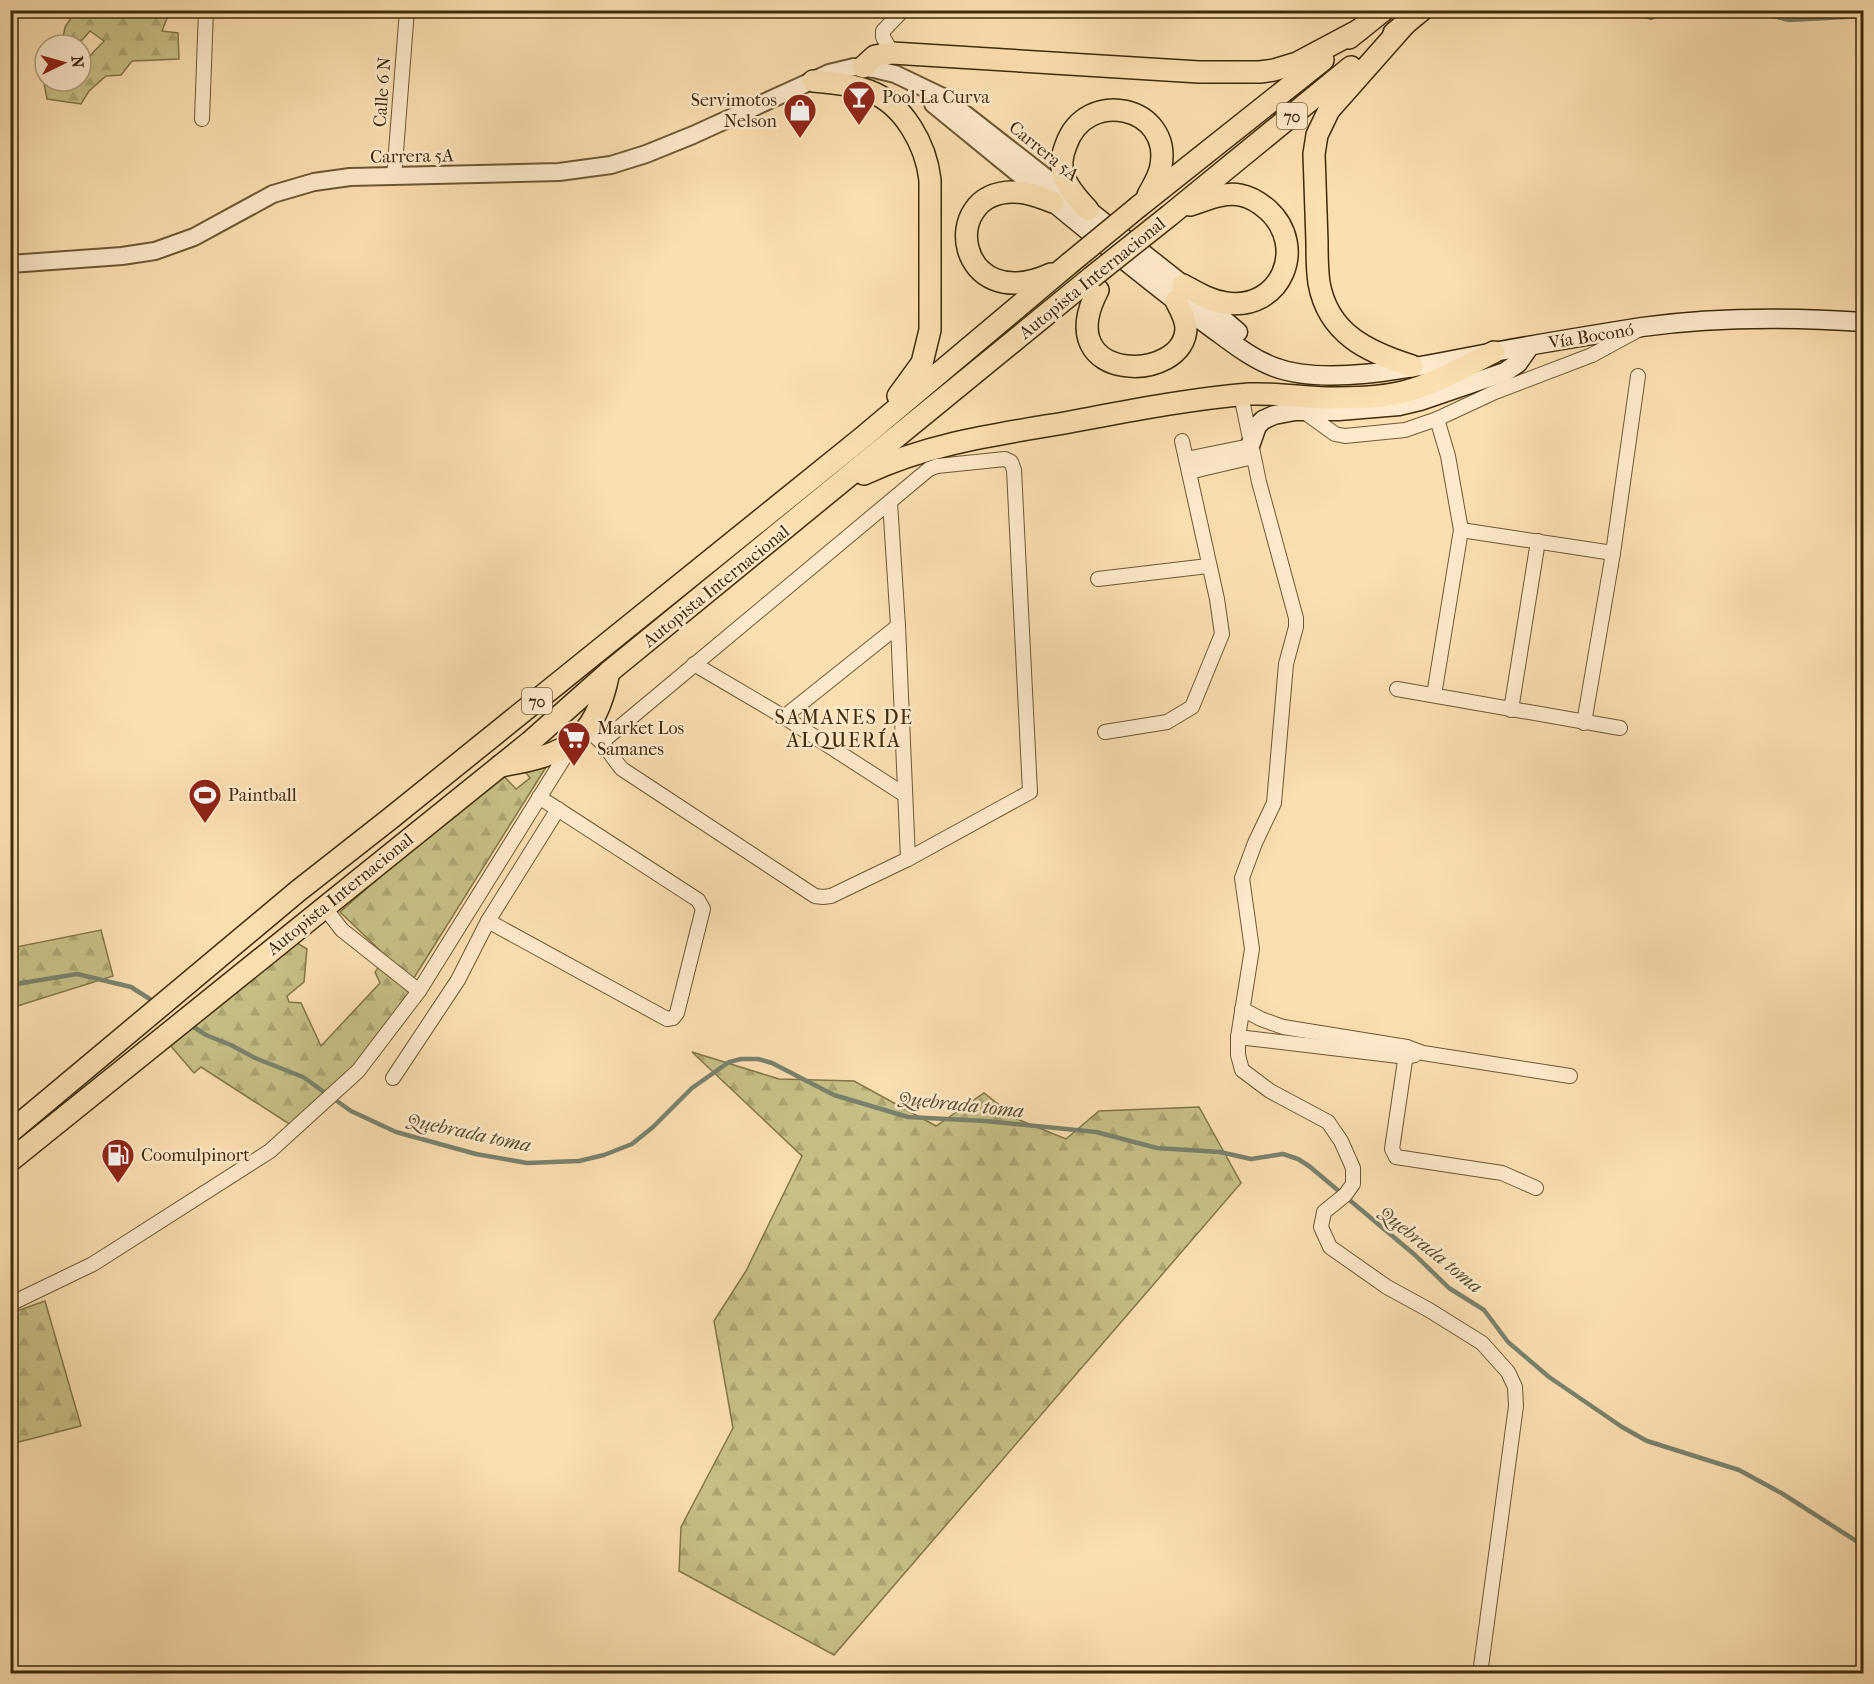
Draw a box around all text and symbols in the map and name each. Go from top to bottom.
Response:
north arrow [33,33,93,93]
text: N [67,55,88,69]
street label: Calle 6 N [370,56,395,128]
bar icon: Pool La Curva [841,79,877,126]
place label: Pool La Curva [882,87,990,108]
place label: Servimotos Nelson [691,90,778,132]
shop icon: Servimotos Nelson [782,92,818,139]
road number: 70 [1277,103,1307,129]
street label: Carrera 5A [1004,117,1083,186]
street label: Carrera 5A [370,145,454,168]
street label: Autopista Internacional [1014,213,1170,345]
street label: Vía Boconó [1546,319,1635,354]
street label: Autopista Internacional [638,521,794,653]
road number: 70 [522,688,552,714]
district label: SAMANES DE ALQUERÍA [775,706,913,752]
place label: Market Los Samanes [597,718,685,760]
supermarket icon: Market Los Samanes [556,720,592,767]
sports icon: Paintball [187,777,223,824]
place label: Paintball [228,785,297,806]
street label: Autopista Internacional [262,829,418,961]
water label: Quebrada toma [896,1086,1025,1124]
water label: Quebrada toma [403,1108,533,1158]
fuel station icon: Coomulpinort [100,1137,136,1184]
place label: Coomulpinort [141,1145,250,1166]
water label: Quebrada toma [1373,1200,1487,1299]

